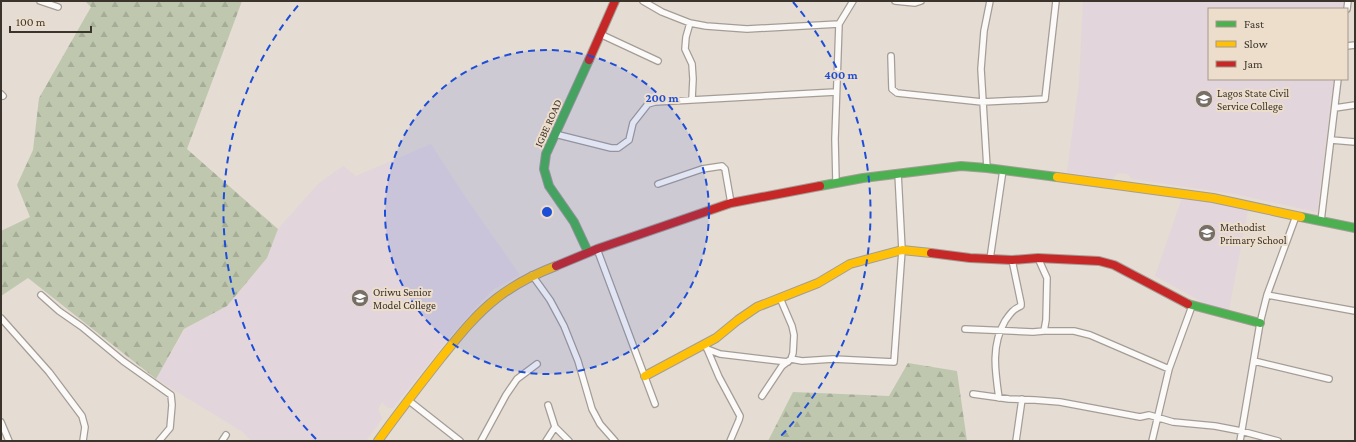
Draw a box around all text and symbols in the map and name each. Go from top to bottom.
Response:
scale bar [10,8,91,34]
legend [1208,8,1348,80]
text: 100 m [16,15,46,29]
text: Fast [1244,17,1265,31]
text: Slow [1244,37,1268,51]
text: Jam [1243,57,1263,71]
text: 400 m [824,68,859,82]
place label: Lagos State Civil Service College [1217,87,1289,113]
school or university icon: Lagos State Civil Service College [1194,89,1214,109]
text: 200 m [645,91,679,105]
street label: IGBE ROAD [532,97,564,149]
centre of rings [540,205,554,219]
place label: Methodist Primary School [1220,221,1287,247]
school or university icon: Methodist Primary School [1197,223,1217,243]
place label: Oriwu Senior Model College [373,286,436,312]
school or university icon: Oriwu Senior Model College [350,288,370,308]

